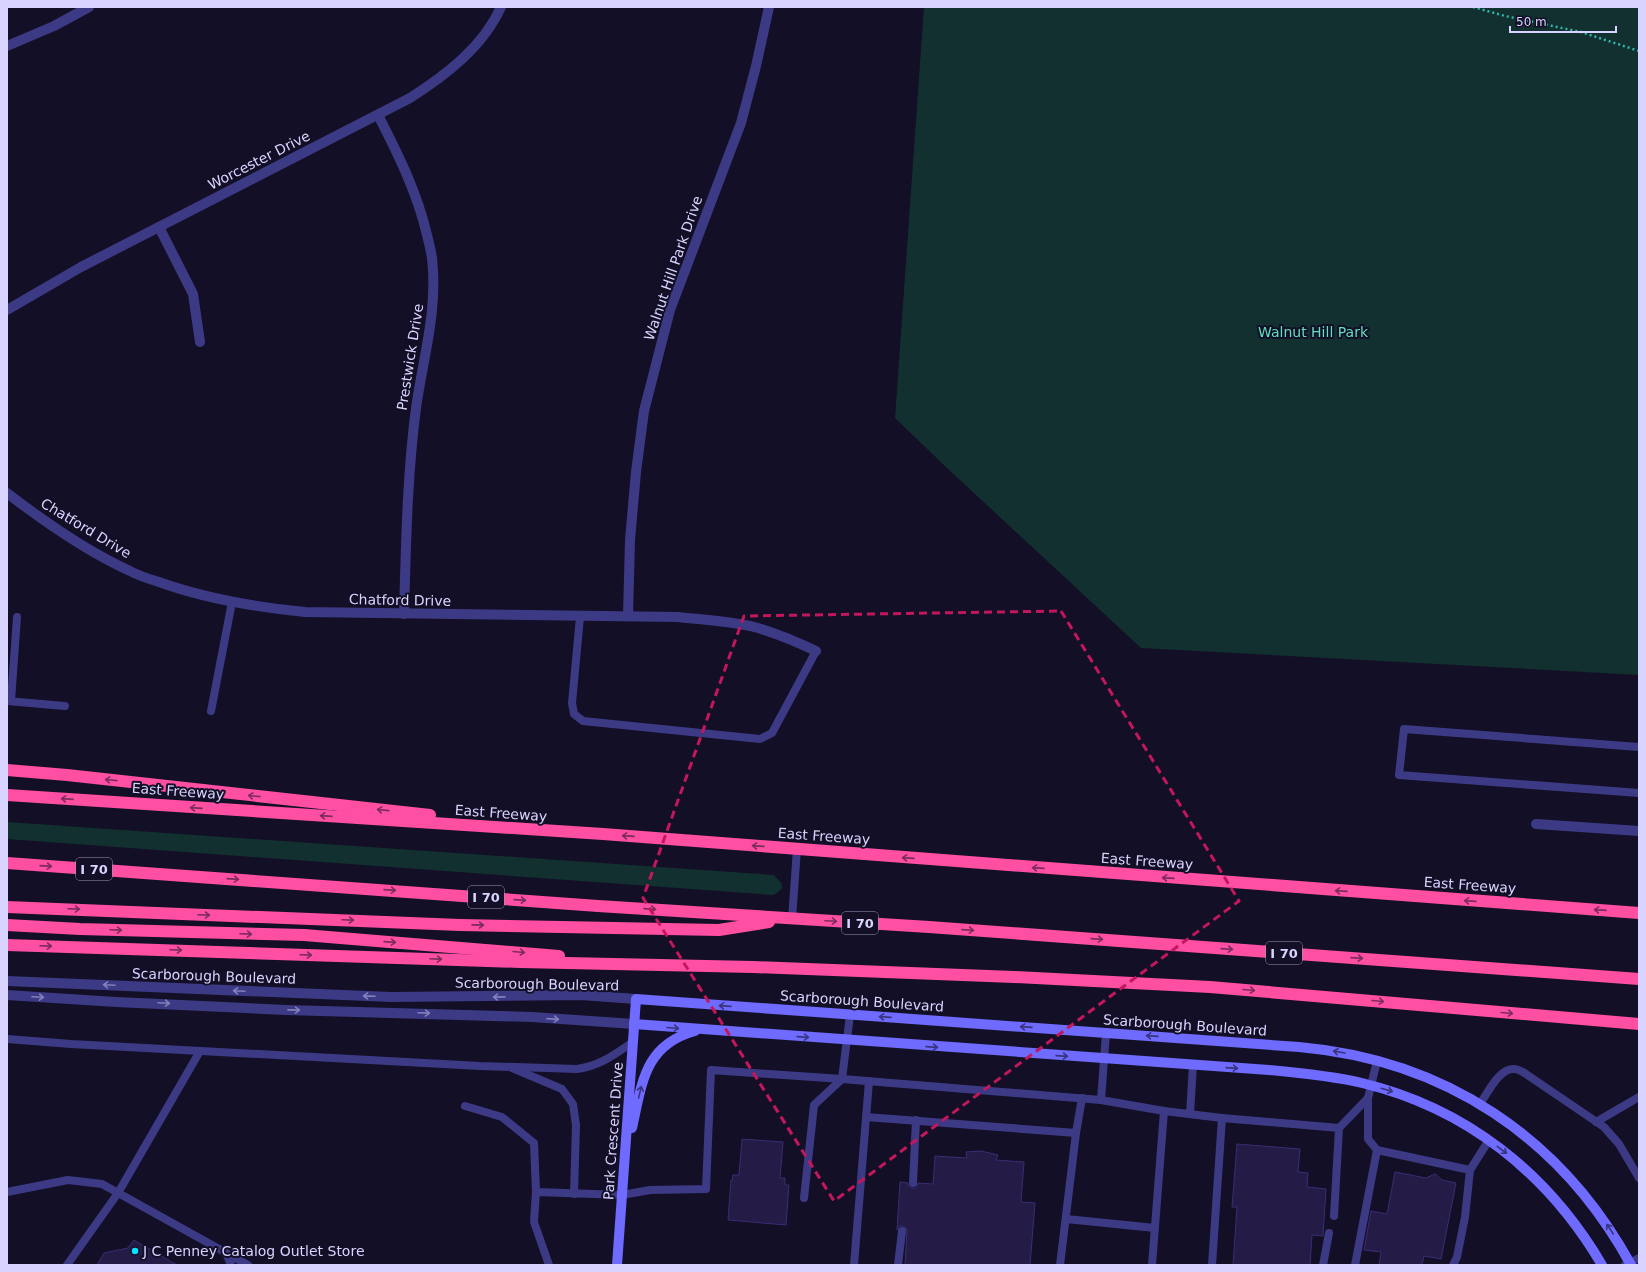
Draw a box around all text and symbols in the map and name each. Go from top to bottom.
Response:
scale bar [1510,8,1616,34]
text: 50 m [1516,15,1547,29]
street label: Worcester Drive [205,127,313,193]
street label: Walnut Hill Park Drive [641,194,705,342]
street label: Prestwick Drive [394,302,426,412]
park label: Walnut Hill Park [1258,324,1369,340]
street label: Chatford Drive [38,495,134,561]
street label: Chatford Drive [349,591,451,609]
one-way arrow [104,776,117,784]
street label: East Freeway [131,780,225,802]
one-way arrow [248,792,261,800]
one-way arrow [61,796,74,803]
street label: East Freeway [454,802,548,824]
one-way arrow [190,804,203,811]
one-way arrow [377,806,390,814]
one-way arrow [320,813,333,820]
street label: East Freeway [777,825,871,847]
one-way arrow [622,833,635,840]
one-way arrow [752,843,765,850]
street label: East Freeway [1100,850,1194,872]
one-way arrow [902,854,915,861]
road number: I 70 [76,858,112,880]
one-way arrow [39,862,52,869]
one-way arrow [1032,864,1045,871]
one-way arrow [1161,874,1174,881]
street label: East Freeway [1423,874,1517,896]
one-way arrow [226,875,239,882]
road number: I 70 [468,886,504,908]
one-way arrow [383,887,396,894]
one-way arrow [1335,887,1348,894]
one-way arrow [513,896,526,903]
one-way arrow [1464,897,1477,904]
one-way arrow [67,906,80,913]
one-way arrow [643,906,656,913]
one-way arrow [1594,907,1607,914]
one-way arrow [197,911,210,918]
road number: I 70 [842,912,878,934]
one-way arrow [341,917,354,924]
one-way arrow [824,917,837,925]
one-way arrow [471,921,484,929]
one-way arrow [109,926,122,934]
one-way arrow [961,926,974,933]
one-way arrow [239,930,252,937]
one-way arrow [1090,936,1103,943]
one-way arrow [383,938,396,946]
one-way arrow [39,942,52,950]
road number: I 70 [1266,942,1302,964]
one-way arrow [1220,945,1233,952]
one-way arrow [169,946,182,954]
one-way arrow [512,949,525,956]
one-way arrow [299,951,312,958]
one-way arrow [429,955,442,963]
one-way arrow [1350,955,1363,962]
street label: Scarborough Boulevard [132,965,296,987]
street label: Scarborough Boulevard [455,975,619,993]
one-way arrow [103,981,116,989]
one-way arrow [1242,986,1255,994]
one-way arrow [233,987,246,995]
street label: Scarborough Boulevard [780,987,944,1015]
one-way arrow [363,992,376,1000]
one-way arrow [31,993,44,1000]
one-way arrow [493,993,506,1001]
one-way arrow [1371,998,1384,1005]
one-way arrow [157,1000,170,1007]
one-way arrow [719,1002,732,1009]
one-way arrow [287,1006,300,1014]
one-way arrow [1501,1009,1514,1017]
one-way arrow [417,1010,430,1017]
street label: Scarborough Boulevard [1103,1011,1267,1039]
one-way arrow [879,1014,892,1021]
one-way arrow [546,1015,559,1022]
one-way arrow [666,1024,679,1031]
one-way arrow [1020,1024,1033,1031]
one-way arrow [1146,1033,1159,1040]
one-way arrow [796,1034,809,1041]
one-way arrow [925,1043,938,1050]
one-way arrow [1333,1048,1346,1056]
one-way arrow [1055,1052,1068,1059]
street label: Park Crescent Drive [600,1061,626,1201]
one-way arrow [1225,1064,1238,1071]
one-way arrow [637,1086,645,1099]
one-way arrow [1381,1087,1394,1094]
one-way arrow [1497,1146,1508,1154]
one-way arrow [1606,1224,1615,1235]
place label: J C Penney Catalog Outlet Store [142,1243,365,1259]
marker: J C Penney Catalog Outlet Store [130,1246,140,1256]

